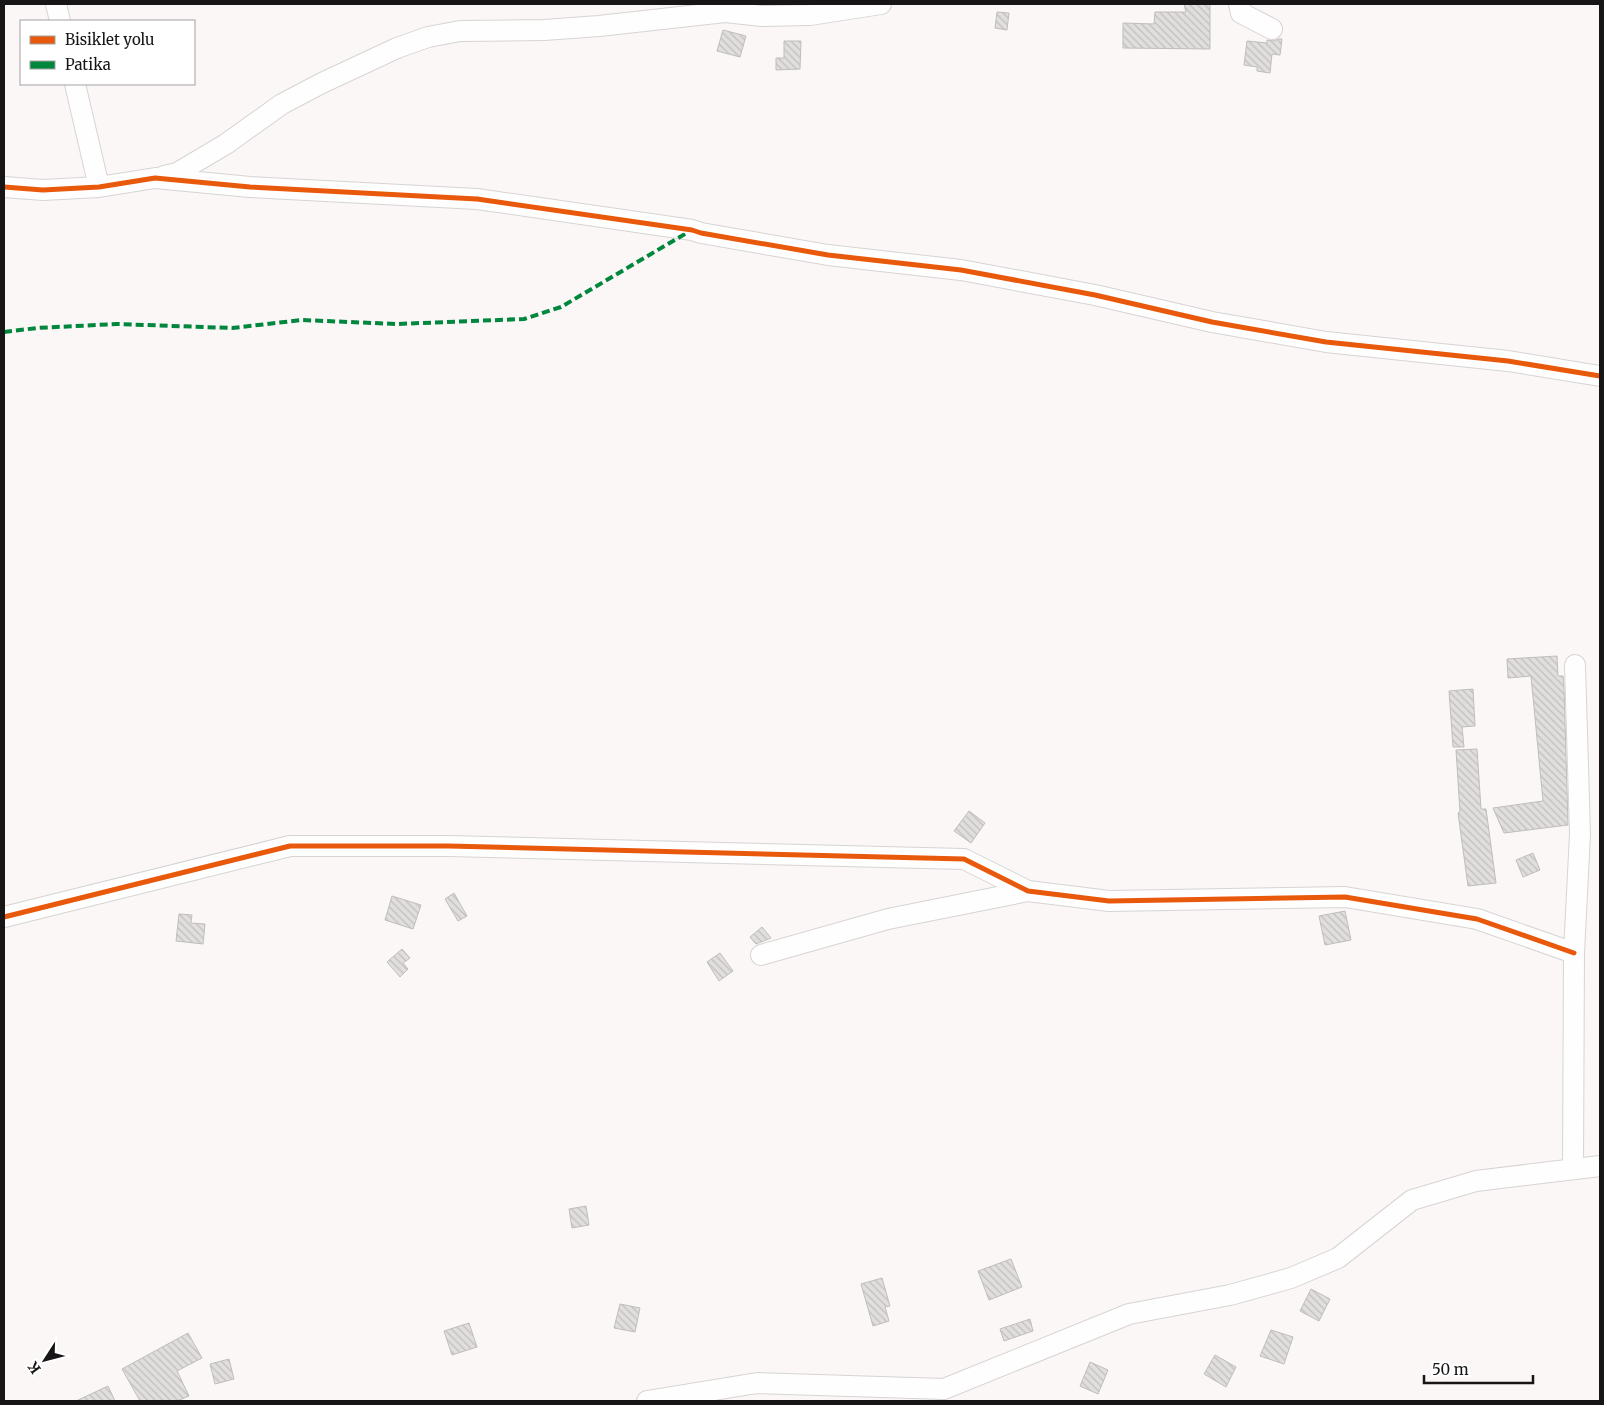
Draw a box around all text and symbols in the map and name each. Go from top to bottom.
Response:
legend [20,20,195,85]
text: Bisiklet yolu [65,30,155,49]
text: Patika [65,55,111,74]
north arrow [20,1335,70,1385]
scale bar [1424,1352,1533,1384]
text: K [24,1358,45,1377]
text: 50 m [1432,1360,1469,1379]

